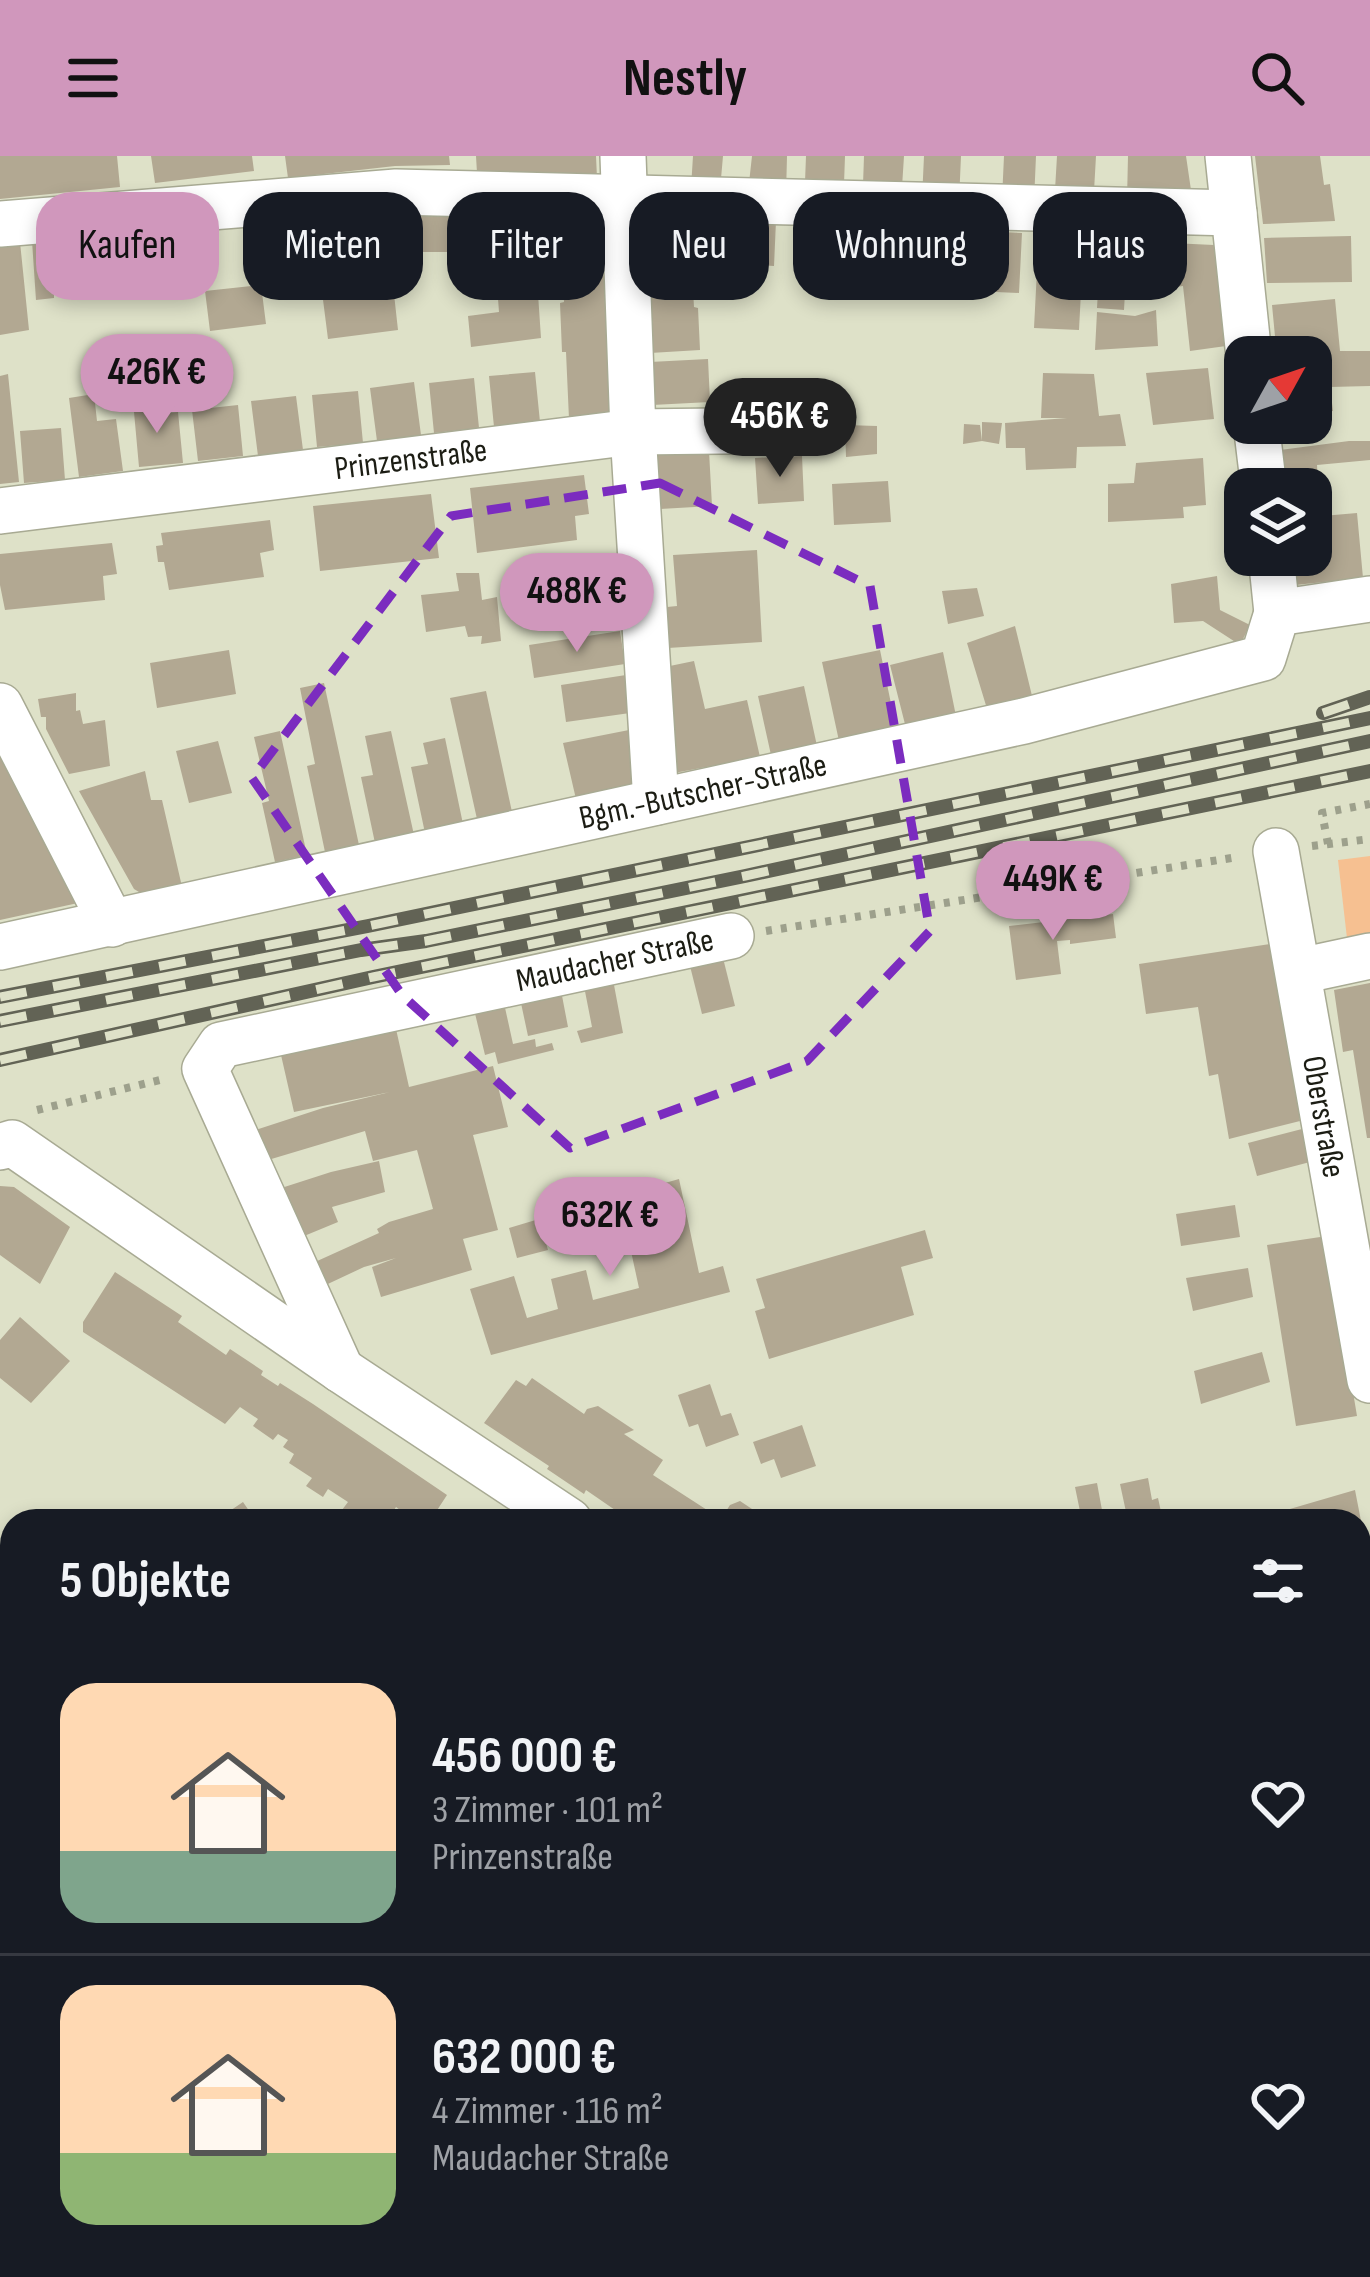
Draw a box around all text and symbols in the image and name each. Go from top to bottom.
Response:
icon: menu [60,45,126,111]
icon: search [1244,45,1310,111]
text: Nestly [623,46,747,111]
chip: Kaufen [36,192,219,300]
chip: Mieten [243,192,423,300]
chip: Filter [447,192,605,300]
chip: Neu [629,192,769,300]
chip: Wohnung [793,192,1009,300]
chip: Haus [1033,192,1187,300]
pin: 426K € [59,334,255,436]
north arrow [1224,336,1332,444]
map controls [1224,336,1332,576]
text: 426K € [108,349,206,396]
pin: 456K € [682,378,878,480]
text: 456K € [731,393,829,440]
street label: Prinzenstraße [332,430,489,489]
button: layers [1224,468,1332,576]
pin: 488K € [479,553,675,655]
text: 488K € [527,568,627,615]
street label: Bgm.-Butscher-Straße [575,745,831,839]
pin: 449K € [955,841,1151,943]
text: 449K € [1003,856,1103,903]
street label: Maudacher Straße [513,920,717,1001]
street label: Oberstraße [1293,1053,1354,1181]
pin: 632K € [512,1177,708,1279]
text: 632K € [561,1192,659,1239]
icon: filters [1245,1548,1311,1614]
text: 5 Objekte [60,1551,231,1612]
text: 456 000 € [432,1726,617,1787]
icon: home [156,1731,300,1875]
icon: heart [1245,1770,1311,1836]
text: 3 Zimmer · 101 m² [432,1787,663,1834]
text: Prinzenstraße [432,1834,613,1881]
text: 632 000 € [432,2027,616,2088]
icon: home [156,2033,300,2177]
icon: heart [1245,2072,1311,2138]
text: 4 Zimmer · 116 m² [432,2088,663,2135]
text: Maudacher Straße [432,2135,669,2182]

